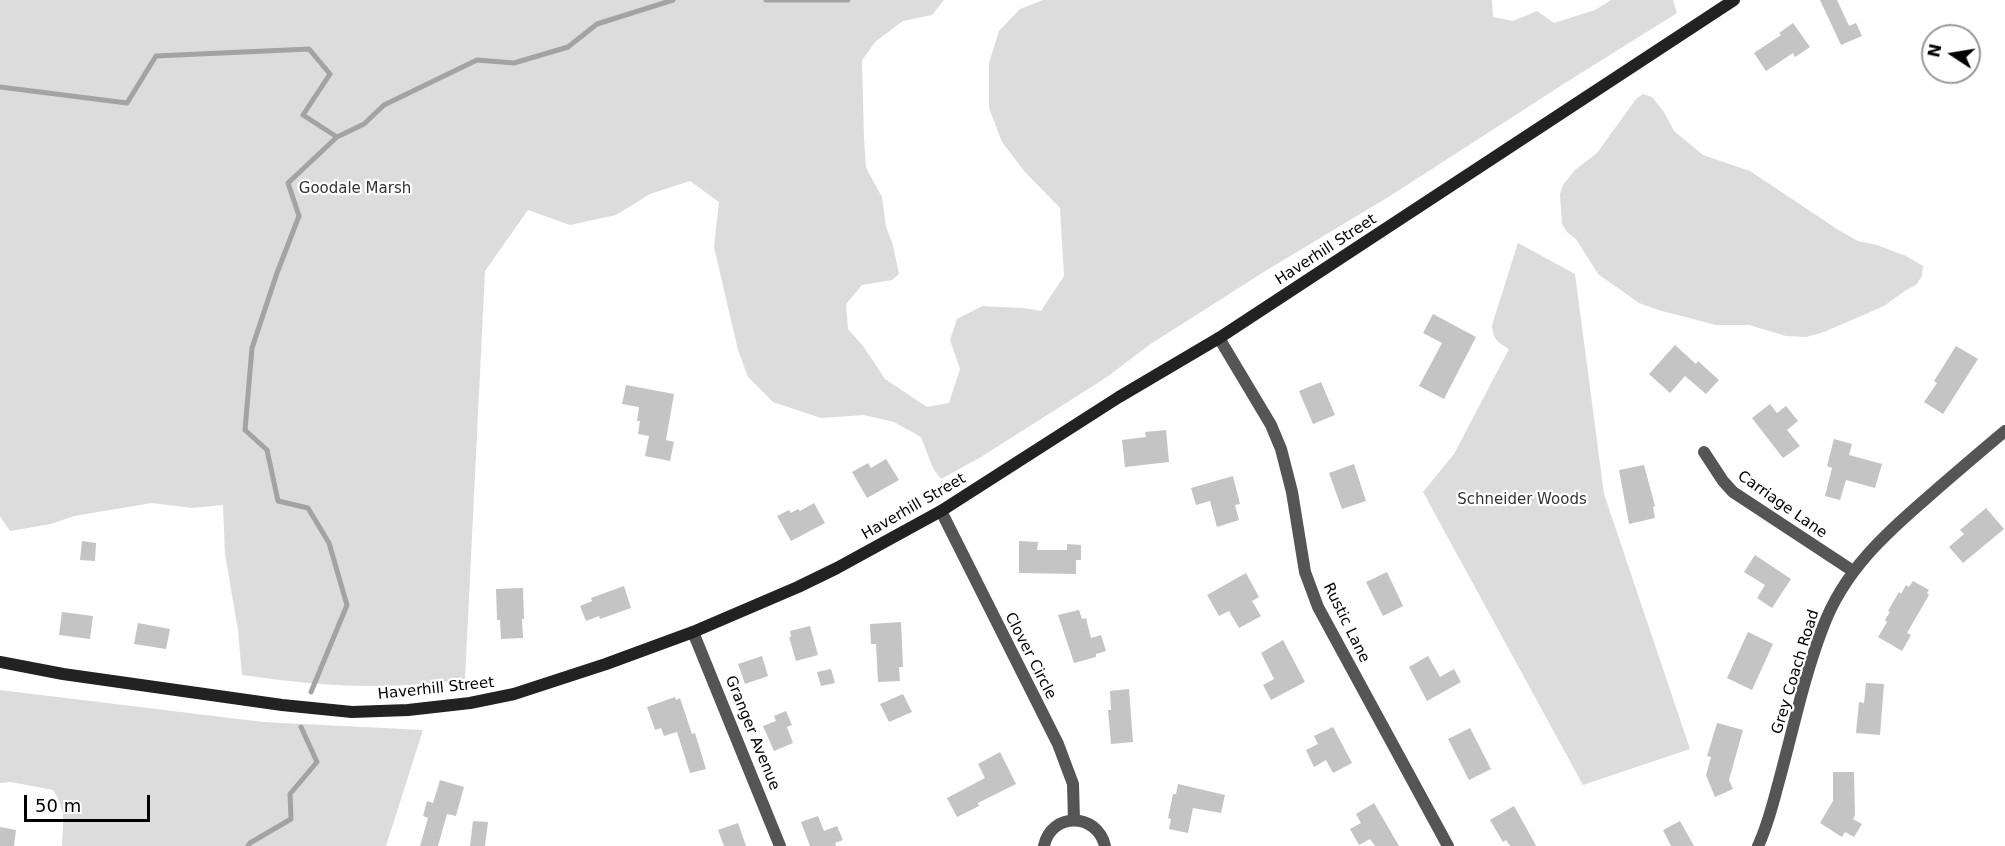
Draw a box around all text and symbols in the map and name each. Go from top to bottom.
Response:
north arrow [1921,24,1981,84]
text: N [1924,42,1946,59]
park label: Goodale Marsh [299,180,411,198]
street label: Haverhill Street [1272,211,1380,289]
street label: Carriage Lane [1734,468,1830,542]
street label: Haverhill Street [859,470,969,544]
park label: Schneider Woods [1457,491,1587,509]
street label: Rustic Lane [1319,580,1373,666]
street label: Grey Coach Road [1768,608,1824,736]
street label: Clover Circle [1000,610,1060,702]
street label: Granger Avenue [721,673,783,793]
street label: Haverhill Street [377,674,495,704]
scale bar [27,783,153,821]
text: 50 m [35,795,81,816]

